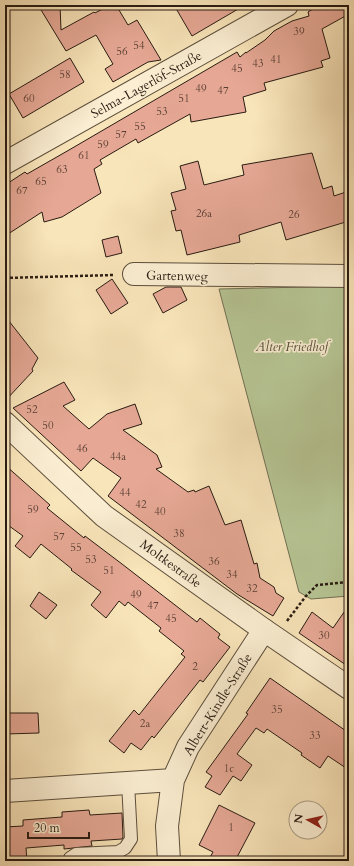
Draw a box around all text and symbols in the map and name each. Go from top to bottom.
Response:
house number: 39 [293,24,305,39]
house number: 54 [133,38,145,53]
house number: 56 [116,44,128,59]
street label: Selma-Lagerlöf-Straße [88,47,205,123]
house number: 41 [270,52,282,67]
house number: 43 [252,56,264,71]
house number: 45 [231,61,243,76]
house number: 58 [59,67,71,82]
house number: 49 [195,81,207,96]
house number: 47 [217,83,229,98]
house number: 60 [23,91,35,106]
house number: 51 [178,91,190,106]
house number: 53 [156,104,168,119]
house number: 55 [134,119,146,134]
house number: 57 [115,127,127,142]
house number: 59 [97,137,109,152]
house number: 61 [78,148,90,163]
house number: 63 [56,162,68,177]
house number: 65 [35,174,47,189]
house number: 67 [16,183,28,198]
house number: 26a [196,206,212,221]
house number: 26 [288,207,300,222]
street label: Gartenweg [146,266,209,286]
park label: Alter Friedhof [255,338,332,356]
house number: 52 [26,402,38,417]
house number: 50 [42,418,54,433]
house number: 46 [76,441,88,456]
house number: 44a [110,449,126,464]
house number: 44 [119,485,131,500]
house number: 42 [135,497,147,512]
house number: 59 [27,502,39,517]
house number: 40 [154,504,166,519]
house number: 38 [173,526,185,541]
house number: 57 [53,529,65,544]
street label: Moltkestraße [136,535,205,592]
house number: 55 [70,540,82,555]
house number: 53 [85,552,97,567]
house number: 36 [208,554,220,569]
house number: 51 [103,563,115,578]
house number: 34 [226,567,238,582]
house number: 32 [246,581,258,596]
house number: 49 [130,587,142,602]
house number: 47 [147,598,159,613]
house number: 45 [165,611,177,626]
house number: 30 [318,628,330,643]
street label: Albert-Kindle-Straße [179,650,257,759]
house number: 2 [192,659,198,674]
house number: 35 [271,702,283,717]
house number: 2a [140,716,150,731]
house number: 33 [309,728,321,743]
house number: 1c [224,761,234,776]
north arrow [288,800,328,840]
text: N [291,812,307,824]
scale bar [28,814,89,840]
text: 20 m [34,820,61,836]
house number: 1 [228,820,234,835]

